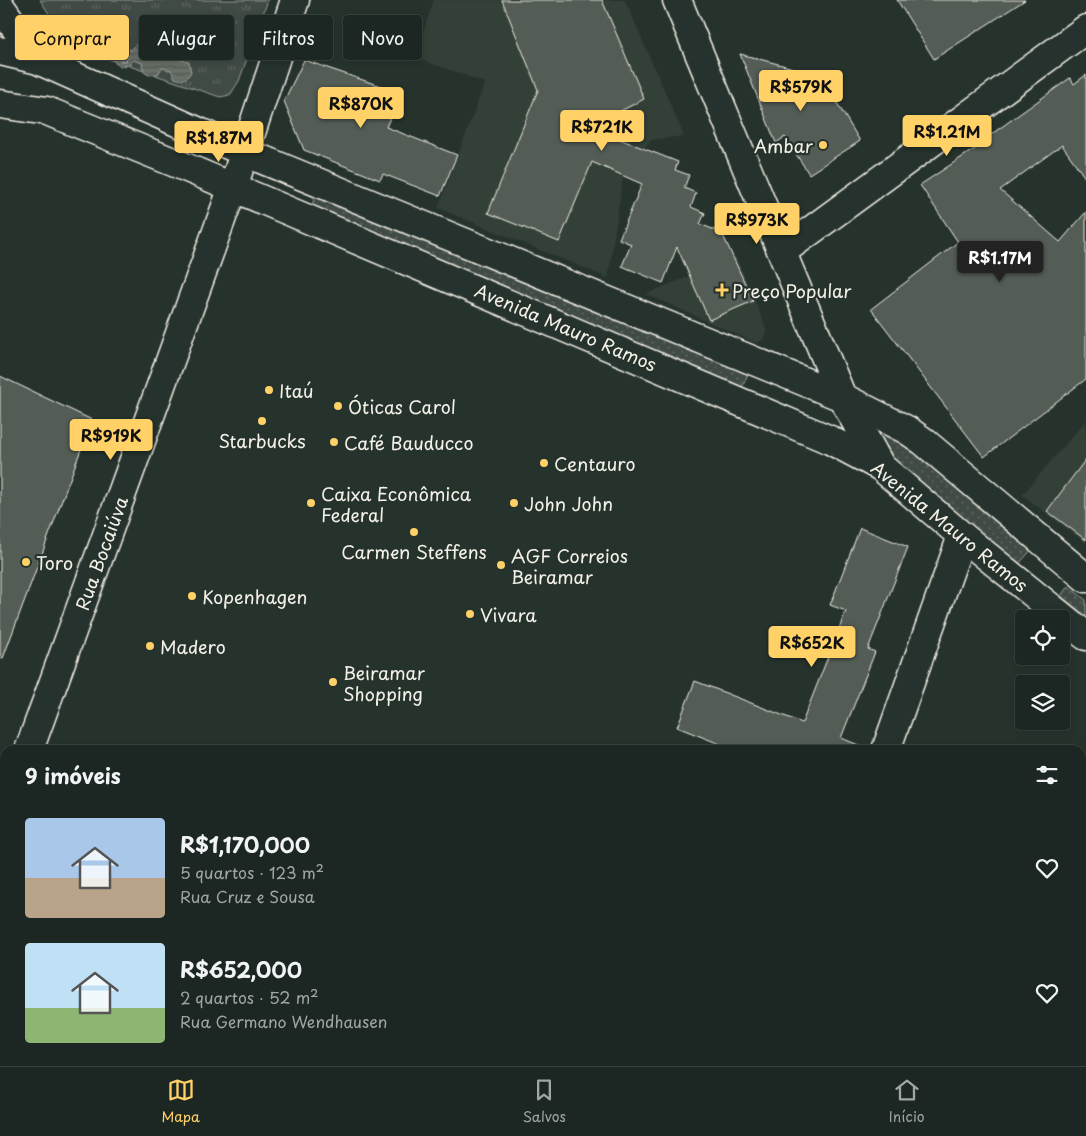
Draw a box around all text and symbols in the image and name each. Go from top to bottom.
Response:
chip: Comprar [15,15,129,60]
chip: Alugar [139,15,234,60]
chip: Filtros [244,15,333,60]
chip: Novo [343,15,422,60]
pin: R$579K [760,70,842,112]
text: R$579K [770,74,832,98]
pin: R$870K [320,86,402,129]
text: R$870K [329,91,393,115]
pin: R$721K [561,110,643,152]
text: R$721K [571,114,633,138]
pin: R$1.21M [901,114,993,157]
text: R$1.21M [914,119,980,143]
pin: R$1.87M [173,120,265,163]
text: R$1.87M [185,125,253,149]
place label: Ambar [754,132,814,159]
marker: Ambar [817,139,829,151]
pin: R$973K [716,202,798,245]
text: R$973K [725,207,789,231]
pin: R$1.17M [954,240,1046,283]
text: R$1.17M [968,245,1032,269]
street label: Avenida Mauro Ramos [471,276,661,378]
place label: Preço Popular [732,277,852,304]
marker: Preço Popular [716,284,728,296]
place label: Itaú [279,377,314,404]
marker: Itaú [263,384,275,396]
place label: Óticas Carol [348,393,456,420]
marker: Óticas Carol [332,400,344,412]
marker: Starbucks [256,415,268,427]
pin: R$919K [70,418,152,461]
text: R$919K [81,423,141,447]
place label: Starbucks [218,427,306,454]
place label: Café Bauducco [344,429,473,456]
marker: Café Bauducco [328,436,340,448]
place label: Centauro [554,450,635,477]
street label: Avenida Mauro Ramos [866,454,1034,598]
marker: Centauro [538,457,550,469]
place label: Caixa Econômica Federal [321,480,472,528]
place label: John John [524,490,613,517]
street label: Rua Bocaiúva [68,492,134,614]
marker: Caixa Econômica Federal [305,497,317,509]
marker: John John [508,497,520,509]
marker: Carmen Steffens [408,526,420,538]
place label: Carmen Steffens [341,538,487,565]
place label: AGF Correios Beiramar [511,542,628,590]
place label: Toro [36,549,73,576]
marker: Toro [20,556,32,568]
marker: AGF Correios Beiramar [495,559,507,571]
place label: Kopenhagen [202,583,307,610]
marker: Kopenhagen [186,590,198,602]
place label: Vivara [480,601,537,628]
marker: Vivara [464,608,476,620]
map controls [1015,610,1070,730]
button: locate [1015,610,1070,665]
pin: R$652K [771,626,853,668]
text: R$652K [779,630,845,654]
place label: Madero [160,633,226,660]
marker: Madero [144,640,156,652]
place label: Beiramar Shopping [343,659,426,707]
button: layers [1015,675,1070,730]
marker: Beiramar Shopping [327,676,339,688]
text: 9 imóveis [25,759,121,791]
icon: filters [1033,761,1061,789]
text: R$1,170,000 [180,828,310,860]
icon: home [65,838,125,898]
icon: heart [1033,854,1061,882]
text: 5 quartos · 123 m² [180,860,324,884]
text: Rua Cruz e Sousa [180,884,315,908]
text: R$652,000 [180,953,302,985]
icon: home [65,963,125,1023]
icon: heart [1033,979,1061,1007]
text: 2 quartos · 52 m² [180,985,318,1009]
text: Rua Germano Wendhausen [180,1009,387,1033]
tab: Mapa [161,1076,200,1127]
tab: Salvos [523,1076,566,1127]
tab: Início [889,1076,925,1127]

